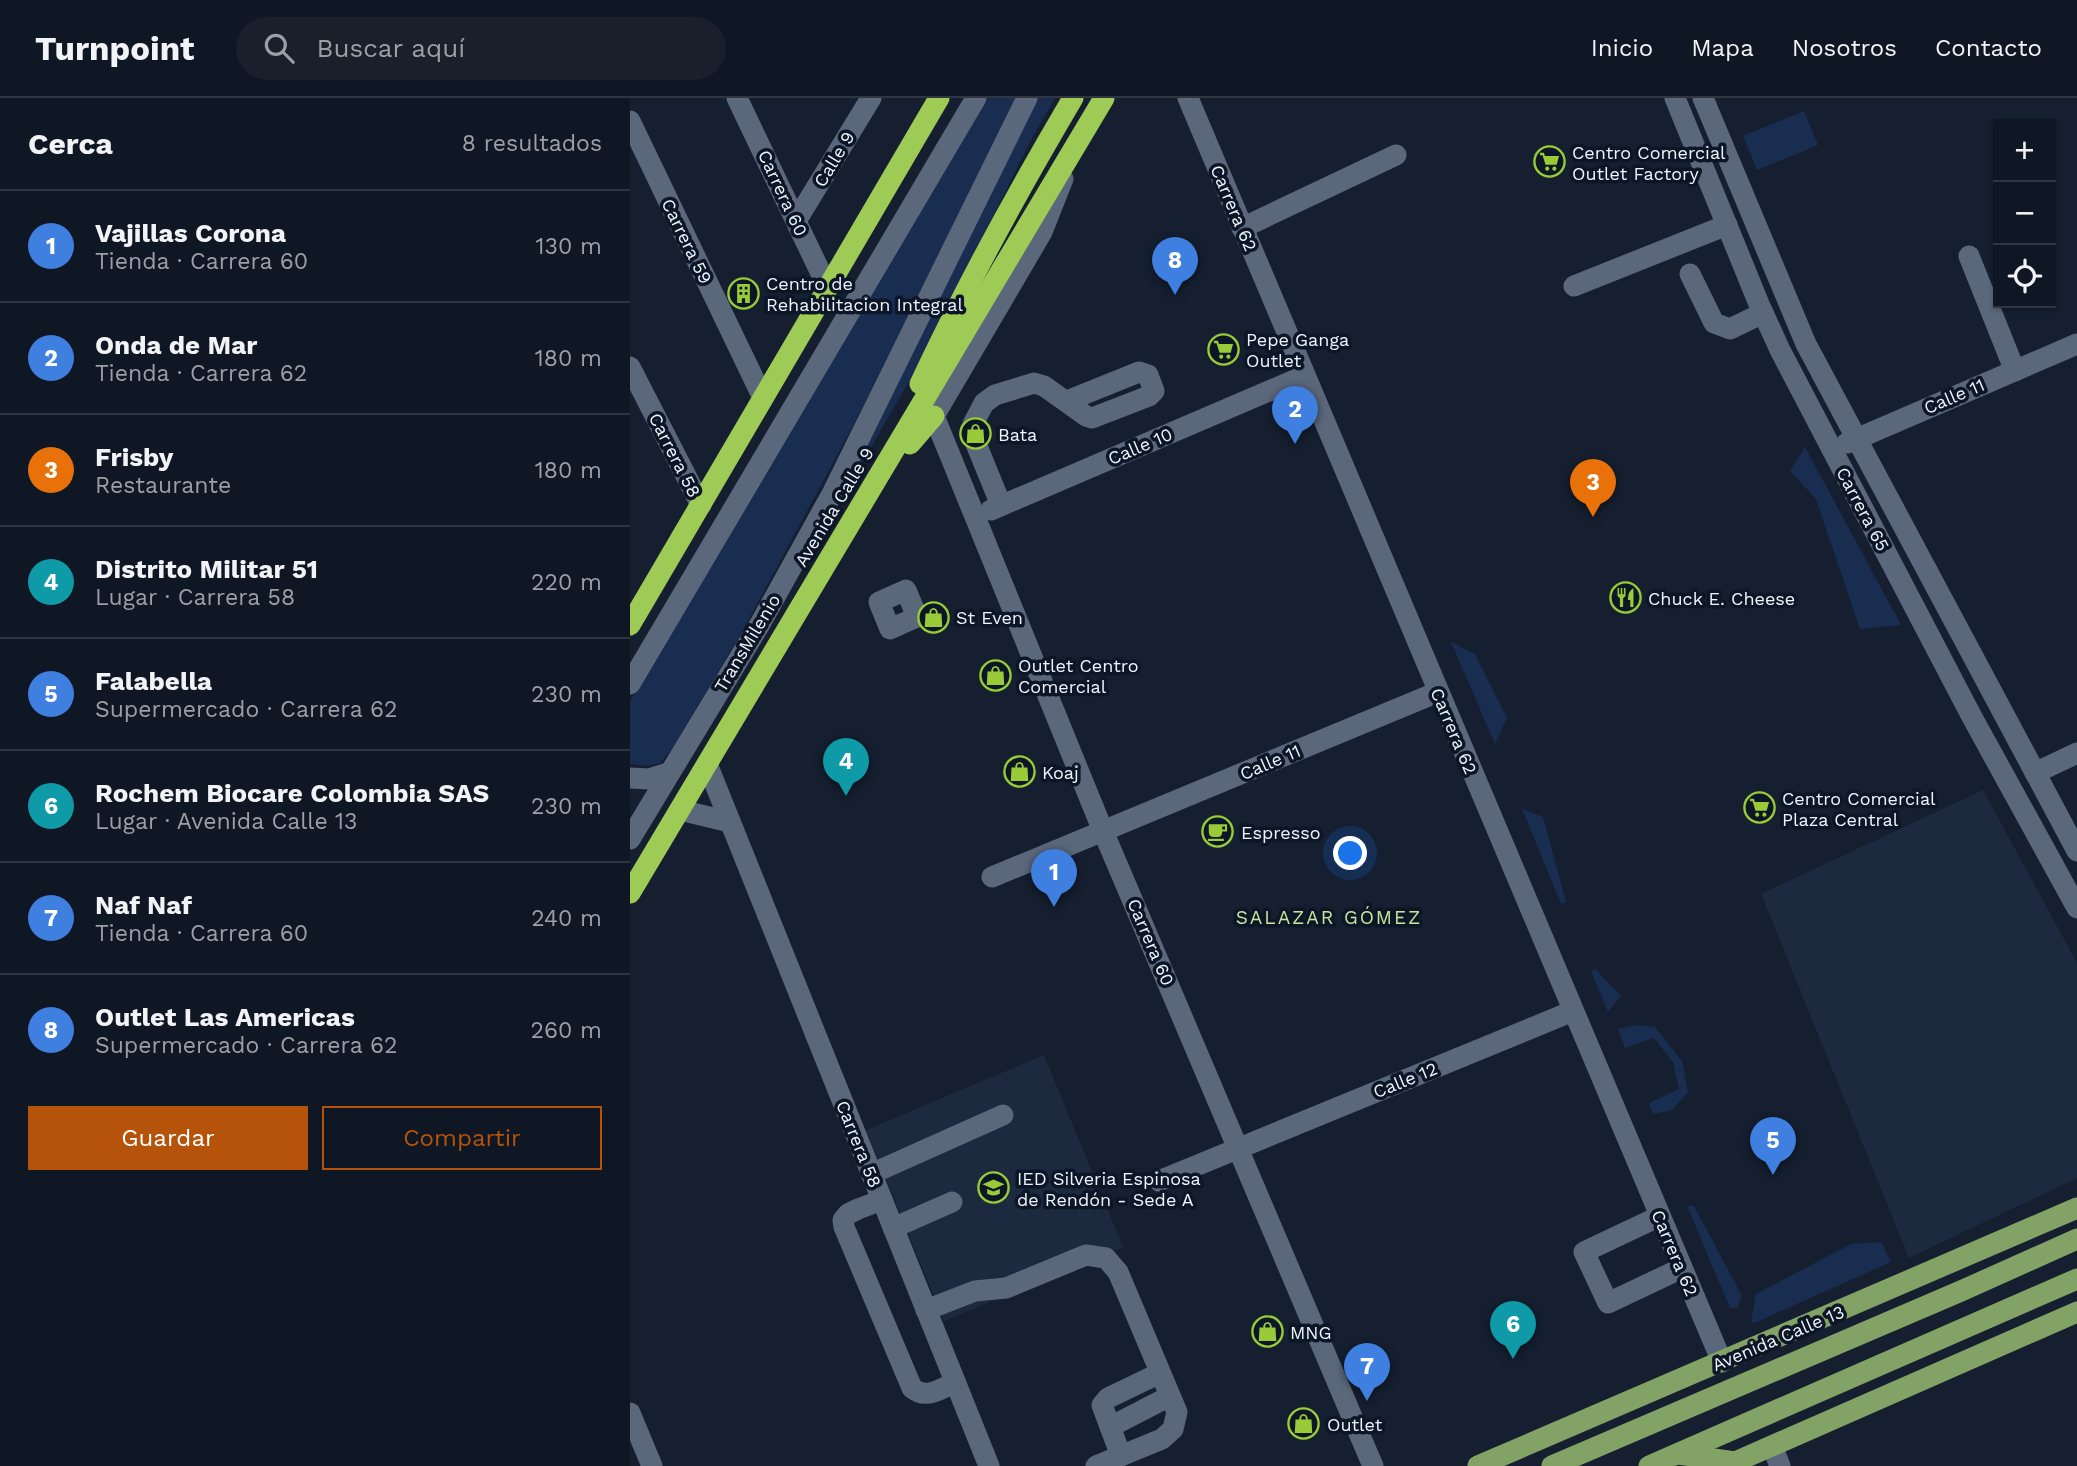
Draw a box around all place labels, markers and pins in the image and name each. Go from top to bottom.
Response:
place label: Centro Comercial Outlet Factory [1572,142,1726,184]
supermarket icon: Centro Comercial Outlet Factory [1532,145,1566,179]
pin: 8 [1152,237,1198,295]
place label: Centro de Rehabilitacion Integral [766,273,963,315]
building icon: Centro de Rehabilitacion Integral [726,276,760,310]
place label: Pepe Ganga Outlet [1246,329,1349,371]
supermarket icon: Pepe Ganga Outlet [1206,332,1240,366]
pin: 2 [1272,386,1318,444]
shop icon: Bata [958,417,992,451]
place label: Bata [998,424,1037,445]
pin: 3 [1570,459,1616,517]
restaurant icon: Chuck E. Cheese [1608,581,1642,615]
place label: Chuck E. Cheese [1648,588,1795,609]
shop icon: St Even [916,600,950,634]
place label: St Even [956,607,1023,628]
place label: Outlet Centro Comercial [1018,655,1139,697]
shop icon: Outlet Centro Comercial [978,658,1012,692]
pin: 4 [823,738,869,796]
shop icon: Koaj [1002,755,1036,789]
place label: Koaj [1042,762,1079,783]
place label: Centro Comercial Plaza Central [1782,788,1936,830]
supermarket icon: Centro Comercial Plaza Central [1742,791,1776,825]
cafe icon: Espresso [1201,815,1235,849]
place label: Espresso [1241,822,1320,843]
pin: 1 [1031,849,1077,907]
pin: 5 [1750,1117,1796,1175]
place label: IED Silveria Espinosa de Rendón - Sede A [1017,1168,1201,1210]
school or university icon: IED Silveria Espinosa de Rendón - Sede A [977,1171,1011,1205]
pin: 6 [1490,1301,1536,1359]
shop icon: MNG [1250,1315,1284,1349]
place label: MNG [1290,1322,1332,1343]
pin: 7 [1344,1343,1390,1401]
shop icon: Outlet [1287,1407,1321,1441]
place label: Outlet [1327,1414,1383,1435]

